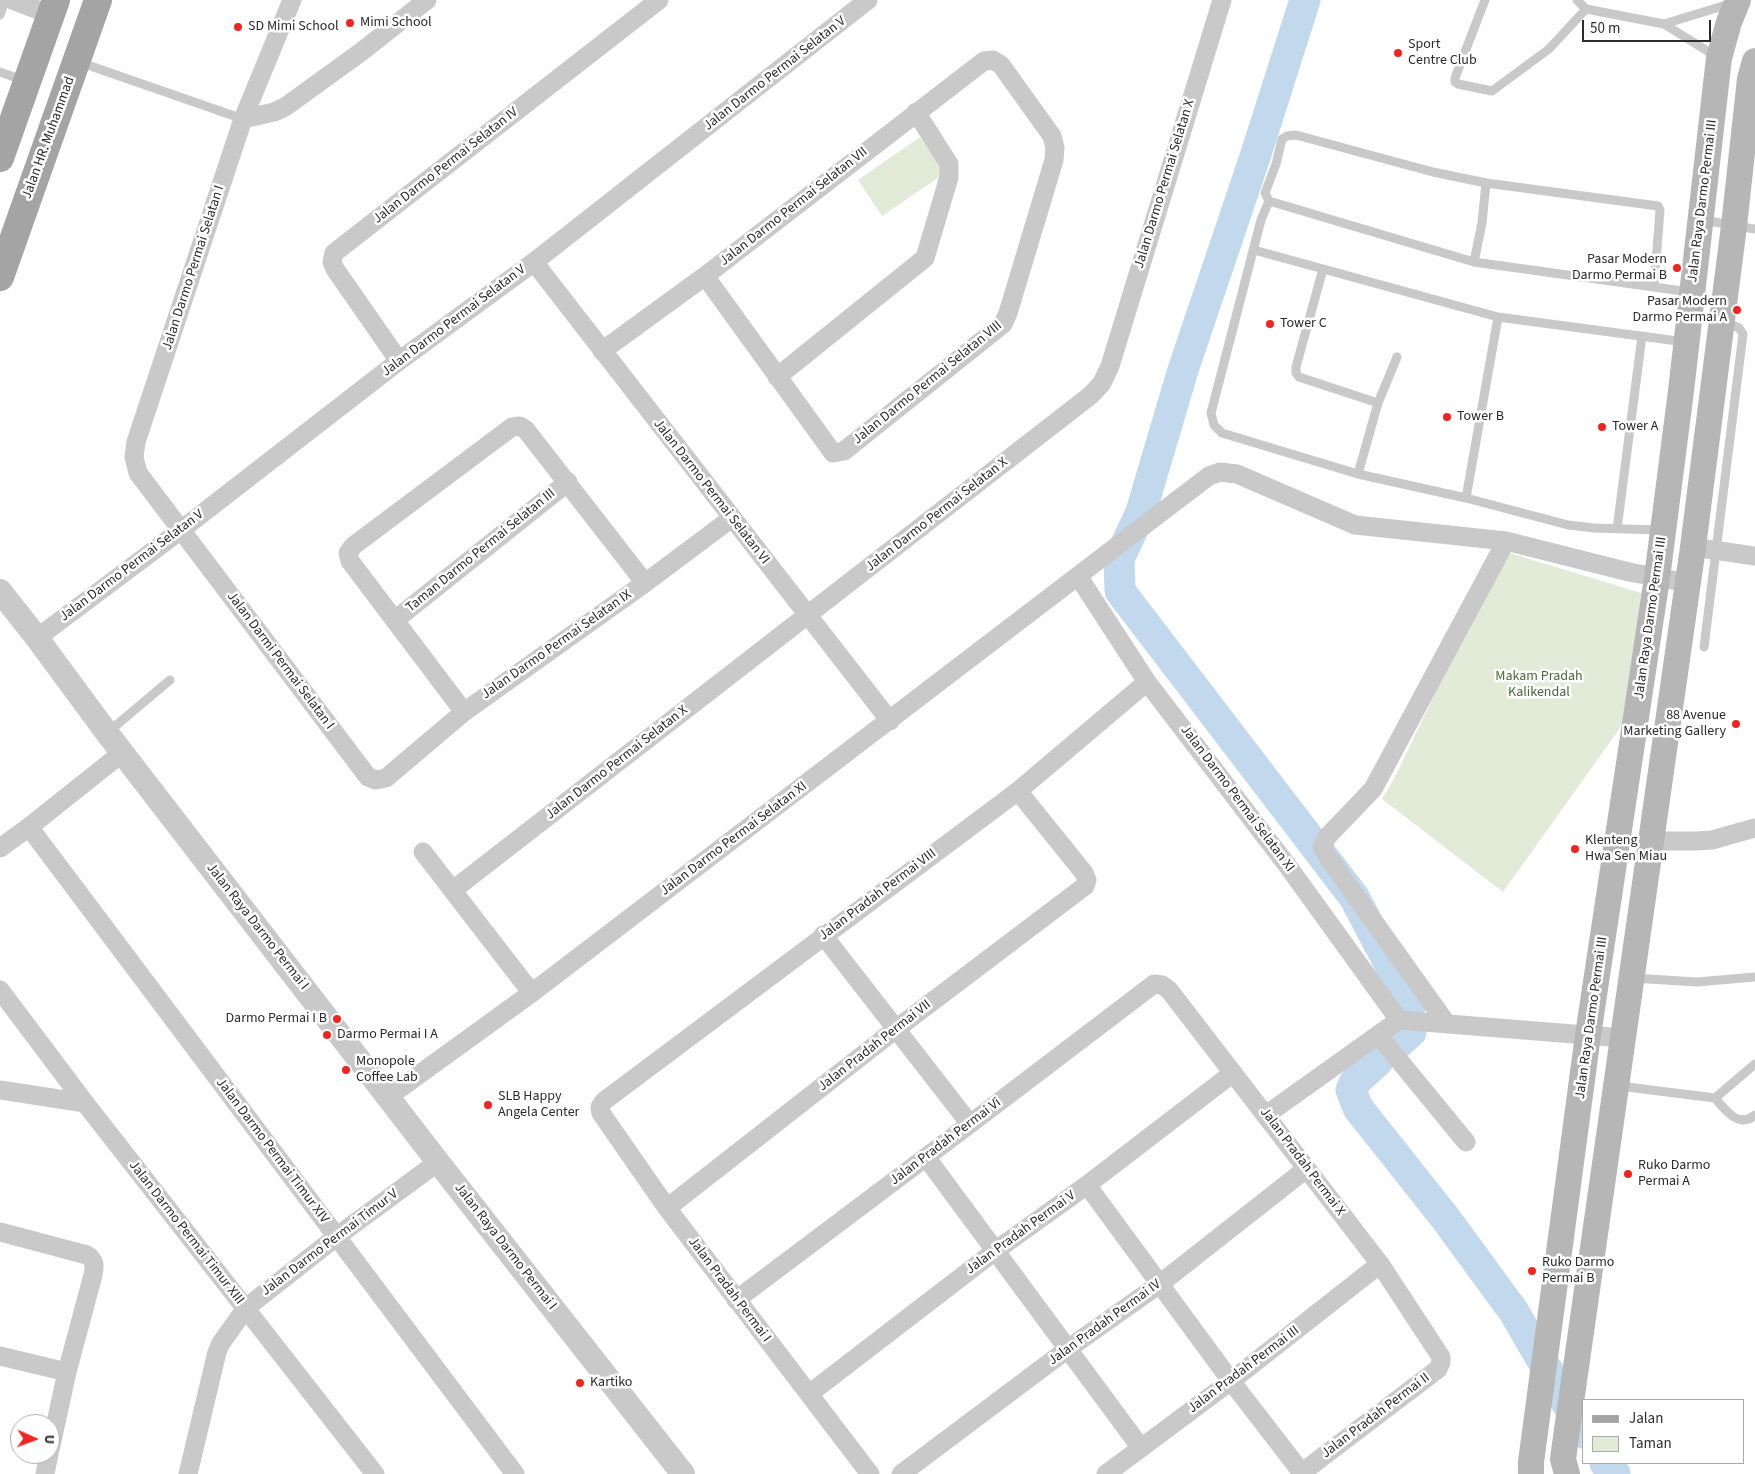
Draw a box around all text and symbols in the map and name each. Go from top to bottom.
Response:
scale bar [1585,10,1714,42]
street label: Jalan Darmo Permai Selatan V [701,13,849,135]
place label: Mimi School [360,15,432,31]
marker: Mimi School [344,17,356,29]
text: 50 m [1590,18,1620,39]
place label: SD Mimi School [248,19,339,35]
marker: SD Mimi School [232,21,244,33]
place label: Sport Centre Club [1408,37,1477,70]
marker: Sport Centre Club [1392,47,1404,59]
street label: Jalan HR. Muhammad [19,75,79,201]
street label: Jalan Darmo Permai Selatan X [1131,98,1199,270]
street label: Jalan Darmo Permai Selatan IV [370,104,522,228]
street label: Jalan Raya Darmo Permai III [1685,119,1721,283]
street label: Jalan Darmo Permai Selatan VII [717,144,871,270]
street label: Jalan Darmo Permai Selatan I [159,184,229,352]
place label: Pasar Modern Darmo Permai B [1572,252,1667,284]
street label: Jalan Darmo Permai Selatan V [379,261,529,381]
marker: Pasar Modern Darmo Permai B [1671,262,1683,274]
place label: Pasar Modern Darmo Permai A [1633,294,1727,326]
marker: Pasar Modern Darmo Permai A [1731,304,1743,316]
place label: Tower C [1280,316,1327,332]
street label: Jalan Darmo Permai Selatan VIII [850,318,1006,448]
marker: Tower C [1264,318,1276,330]
place label: Tower B [1457,409,1504,425]
marker: Tower B [1441,411,1453,423]
street label: Jalan Darmo Permai Selatan VI [649,416,773,568]
place label: Tower A [1612,419,1658,435]
marker: Tower A [1596,421,1608,433]
street label: Jalan Darmo Permai Selatan X [863,454,1011,576]
street label: Taman Darmo Permai Selatan III [403,486,559,616]
street label: Jalan Darmo Permai Selatan V [57,506,207,626]
street label: Jalan Raya Darmo Permai III [1631,536,1671,700]
street label: Jalan Darmo Permai Selatan IX [479,587,635,703]
street label: Jalan Darmi Permai Selatan I [223,589,337,733]
park label: Makam Pradah Kalikendal [1495,669,1583,702]
street label: Jalan Darmo Permai Selatan X [543,702,691,824]
place label: 88 Avenue Marketing Gallery [1623,708,1726,740]
marker: 88 Avenue Marketing Gallery [1730,718,1742,730]
street label: Jalan Darmo Permai Selatan XI [1176,722,1298,876]
street label: Jalan Darmo Permai Selatan XI [657,778,811,900]
place label: Klenteng Hwa Sen Miau [1585,833,1667,866]
marker: Klenteng Hwa Sen Miau [1569,843,1581,855]
street label: Jalan Pradah Permai VIII [816,846,940,944]
street label: Jalan Raya Darmo Permai I [202,860,312,994]
street label: Jalan Raya Darmo Permai III [1572,936,1612,1100]
street label: Jalan Pradah Permai VII [815,997,935,1095]
place label: Darmo Permai I B [225,1011,327,1027]
marker: Darmo Permai I B [331,1013,343,1025]
place label: Darmo Permai I A [337,1027,438,1043]
marker: Darmo Permai I A [321,1029,333,1041]
place label: Monopole Coffee Lab [356,1054,418,1086]
marker: Monopole Coffee Lab [340,1064,352,1076]
street label: Jalan Darmo Permai Timur XIV [212,1075,332,1227]
place label: SLB Happy Angela Center [498,1089,579,1122]
street label: Jalan Pradah Permai Vi [887,1095,1005,1189]
marker: SLB Happy Angela Center [482,1099,494,1111]
street label: Jalan Pradah Permai X [1256,1105,1348,1219]
street label: Jalan Darmo Permai Timur XIII [125,1158,247,1308]
place label: Ruko Darmo Permai A [1638,1158,1710,1190]
marker: Ruko Darmo Permai A [1622,1168,1634,1180]
street label: Jalan Raya Darmo Permai I [450,1180,560,1314]
street label: Jalan Darmo Permai Timur V [258,1186,402,1300]
street label: Jalan Pradah Permai V [963,1188,1079,1278]
street label: Jalan Pradah Permai I [684,1234,774,1346]
place label: Ruko Darmo Permai B [1542,1255,1614,1288]
marker: Ruko Darmo Permai B [1526,1265,1538,1277]
street label: Jalan Pradah Permai IV [1046,1277,1164,1369]
street label: Jalan Pradah Permai III [1185,1323,1303,1417]
street label: Jalan Pradah Permai II [1319,1370,1433,1462]
place label: Kartiko [590,1375,632,1391]
marker: Kartiko [574,1377,586,1389]
legend [1582,1399,1745,1464]
text: Jalan [1629,1408,1663,1429]
north arrow [10,1414,60,1464]
text: Taman [1629,1433,1672,1454]
text: U [39,1434,59,1444]

